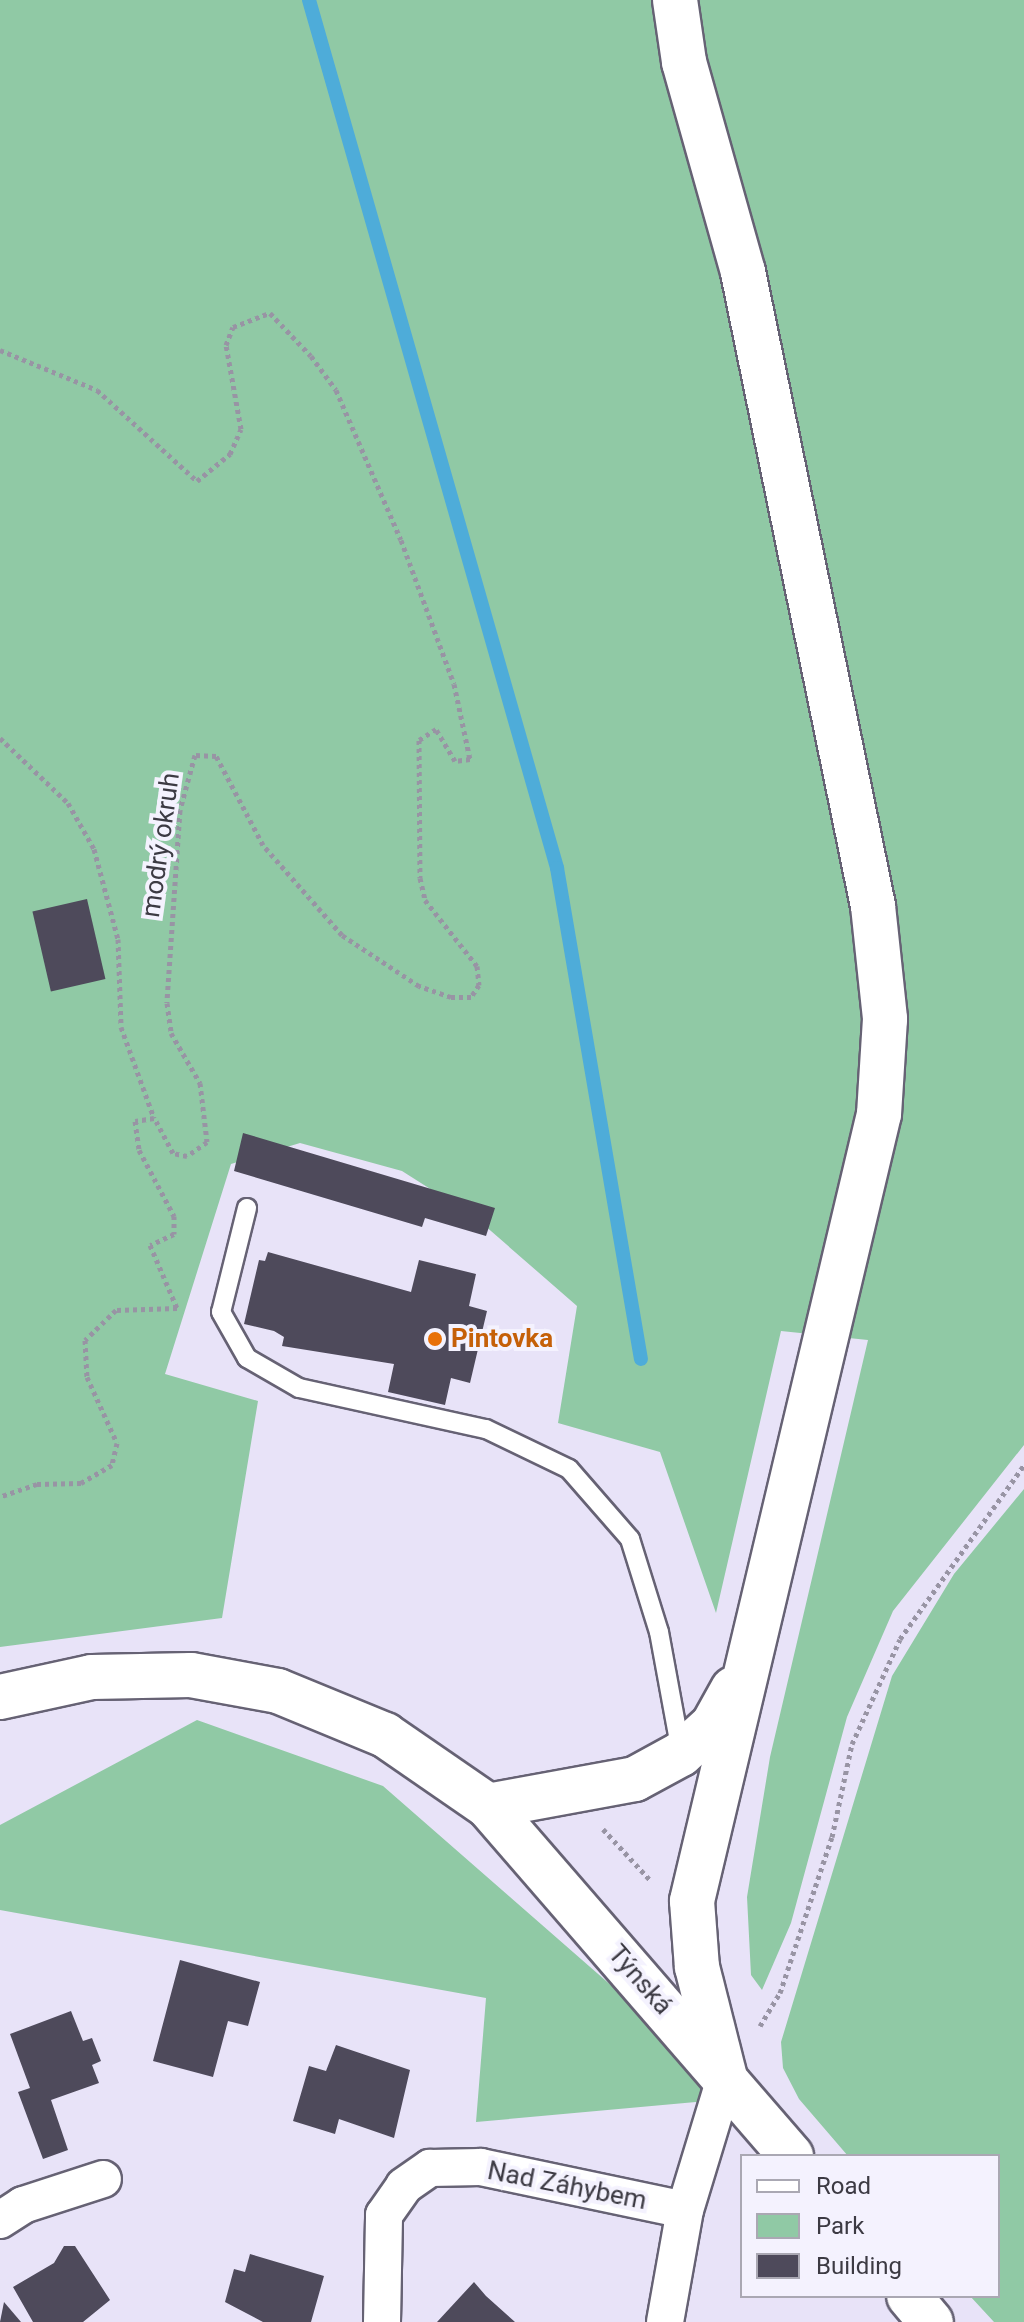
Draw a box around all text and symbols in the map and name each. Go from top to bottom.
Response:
street label: modrý okruh [135,771,187,919]
place label: Pintovka [451,1323,553,1355]
marker: Pintovka [426,1330,444,1348]
street label: Týnská [601,1939,679,2021]
legend [740,2154,1000,2298]
street label: Nad Záhybem [485,2155,649,2217]
text: Road [816,2172,871,2200]
text: Park [816,2212,864,2240]
text: Building [816,2252,902,2280]

